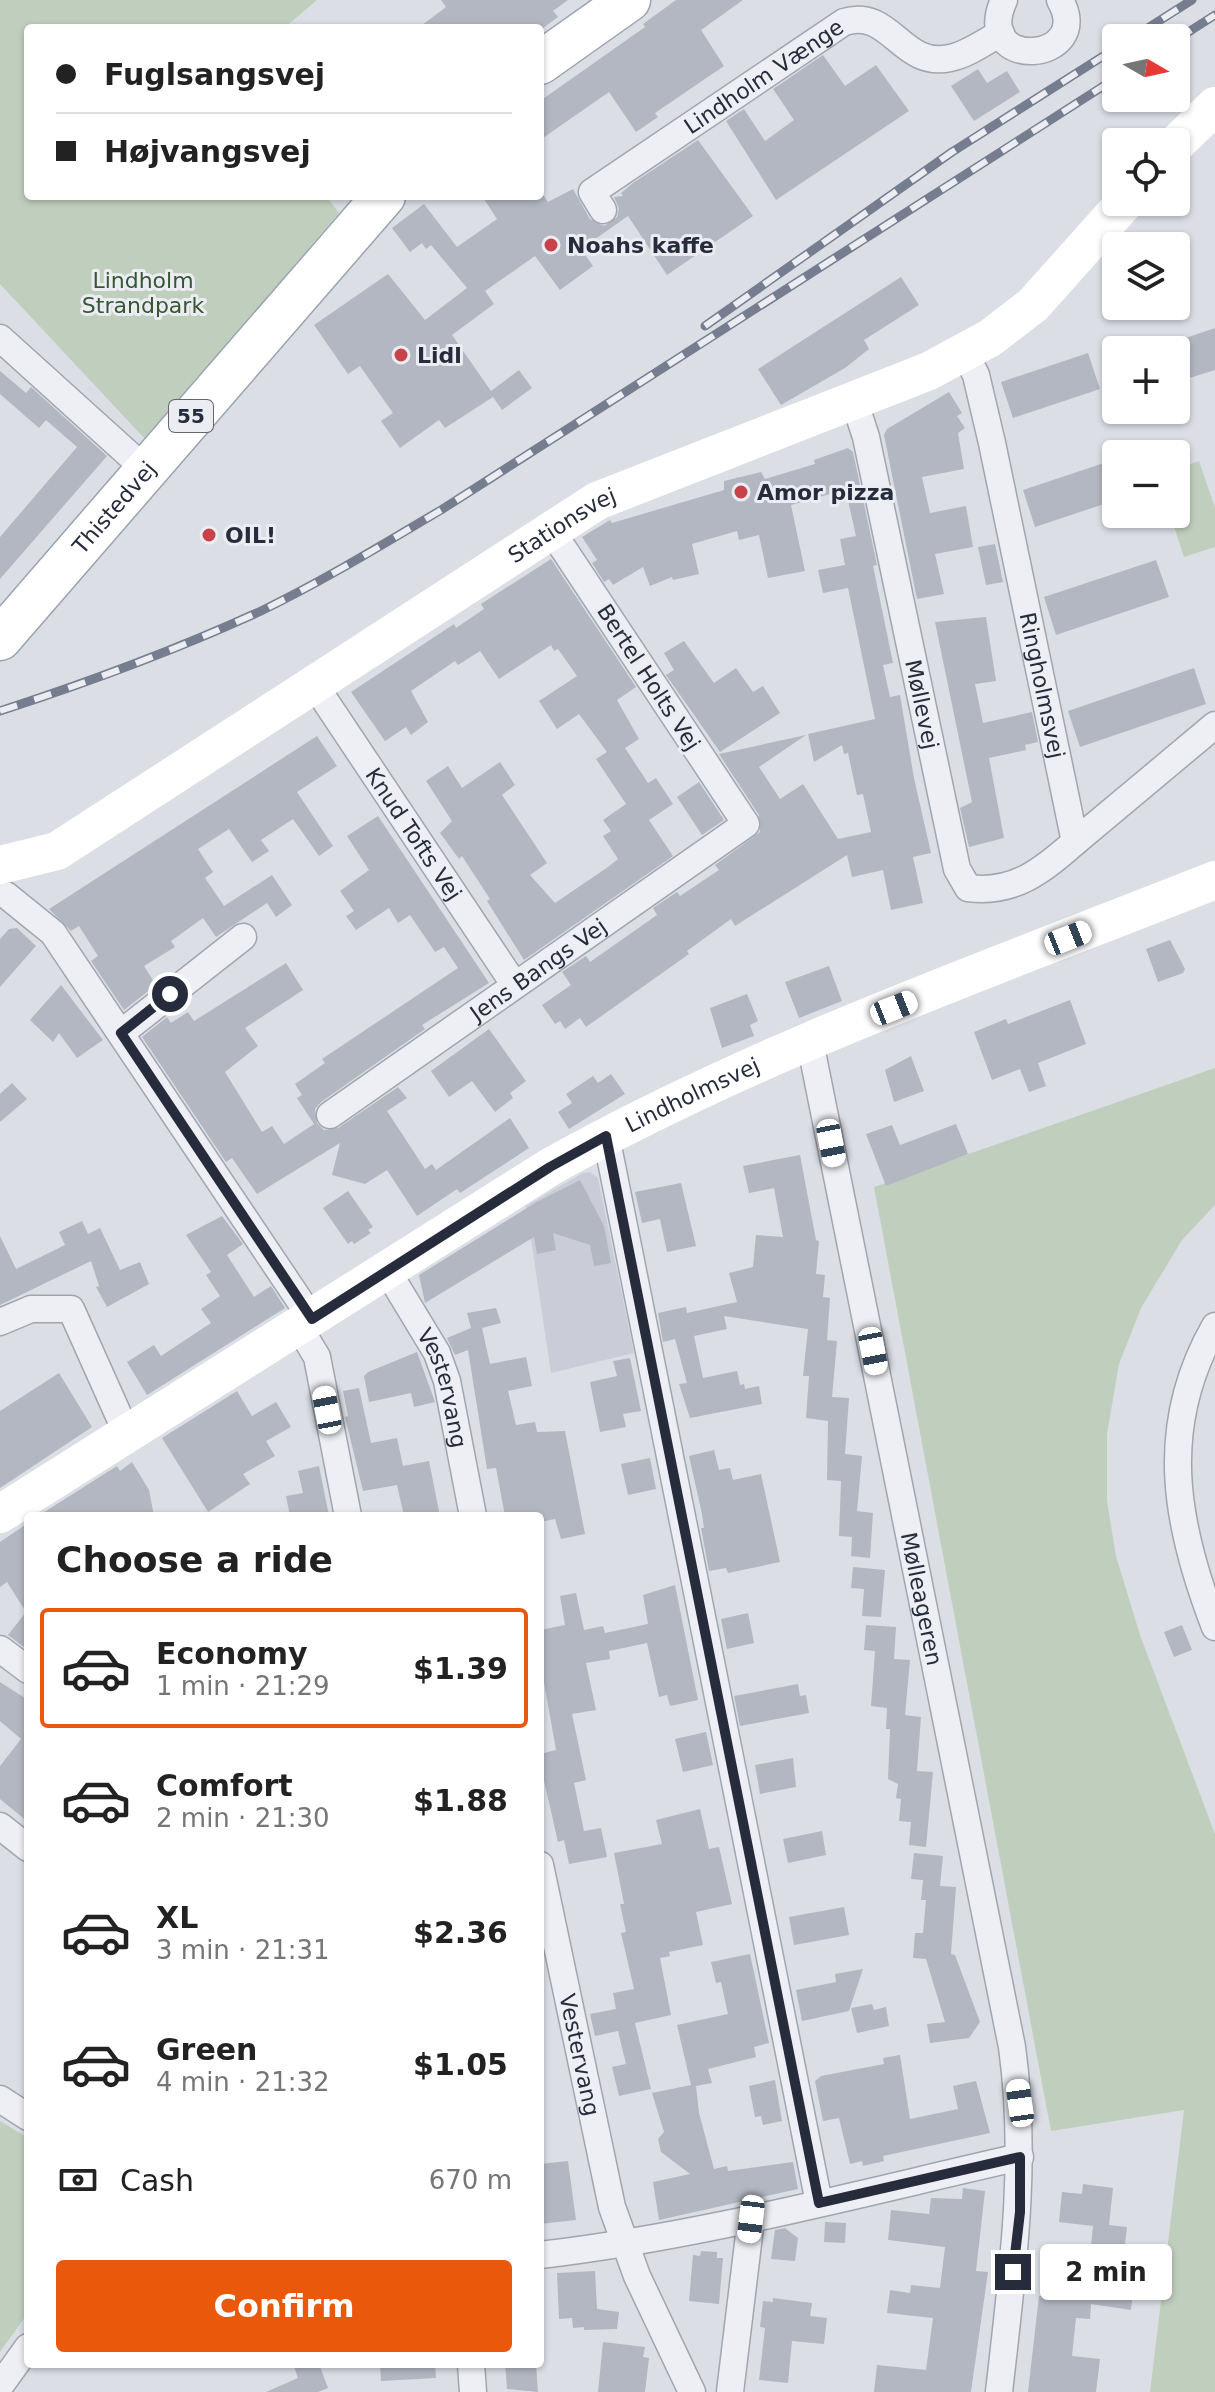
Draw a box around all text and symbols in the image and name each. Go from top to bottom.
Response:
street label: Lindholm Vænge [680,14,848,139]
north arrow [1102,24,1190,112]
map controls [1102,24,1190,528]
text: Fuglsangsvej [104,57,325,92]
button: locate [1102,128,1190,216]
text: Højvangsvej [104,134,311,169]
button: layers [1102,232,1190,320]
place label: Noahs kaffe [567,233,714,258]
marker: Noahs kaffe [542,236,560,254]
park label: Lindholm Strandpark [82,268,204,318]
button: + [1102,336,1190,424]
place label: Lidl [417,343,462,368]
marker: Lidl [392,346,410,364]
road number: 55 [169,400,213,432]
button: − [1102,440,1190,528]
street label: Thistedvej [67,457,161,560]
place label: Amor pizza [757,480,894,505]
street label: Stationsvej [504,483,619,568]
marker: Amor pizza [732,483,750,501]
place label: OIL! [225,523,276,548]
marker: OIL! [200,526,218,544]
street label: Bertel Holts Vej [592,600,705,755]
street label: Ringholmsvej [1015,610,1069,761]
street label: Møllevej [900,657,943,751]
street label: Knud Tofts Vej [360,763,467,905]
street label: Jens Bangs Vej [464,914,611,1027]
car [1041,918,1095,958]
route start [152,976,188,1012]
car [867,988,921,1028]
street label: Lindholmsvej [621,1053,763,1138]
car [815,1117,847,1169]
street label: Vestervang [412,1324,472,1450]
car [857,1325,889,1377]
car [311,1384,343,1436]
street label: Mølleageren [896,1530,947,1668]
text: Choose a ride [56,1539,333,1580]
icon: car [60,1632,132,1704]
text: Economy [156,1636,308,1671]
text: $1.39 [413,1651,508,1686]
text: 1 min · 21:29 [156,1671,330,1701]
icon: car [60,1764,132,1836]
text: Comfort [156,1768,293,1803]
text: $1.88 [413,1783,508,1818]
text: 2 min · 21:30 [156,1803,330,1833]
icon: car [60,1896,132,1968]
text: XL [156,1900,198,1935]
text: $2.36 [413,1915,508,1950]
text: 3 min · 21:31 [156,1935,330,1965]
street label: Vestervang [554,1992,604,2118]
icon: car [60,2028,132,2100]
text: Green [156,2032,257,2067]
text: $1.05 [413,2047,508,2082]
text: 4 min · 21:32 [156,2067,330,2097]
car [1005,2078,1035,2128]
icon: cash [56,2158,100,2202]
text: Cash [120,2163,194,2198]
text: 670 m [429,2165,512,2195]
car [736,2194,766,2244]
callout: 2 min [1041,2244,1173,2300]
route end [995,2254,1031,2290]
text: 2 min [1065,2257,1147,2287]
button: Confirm [56,2260,512,2352]

